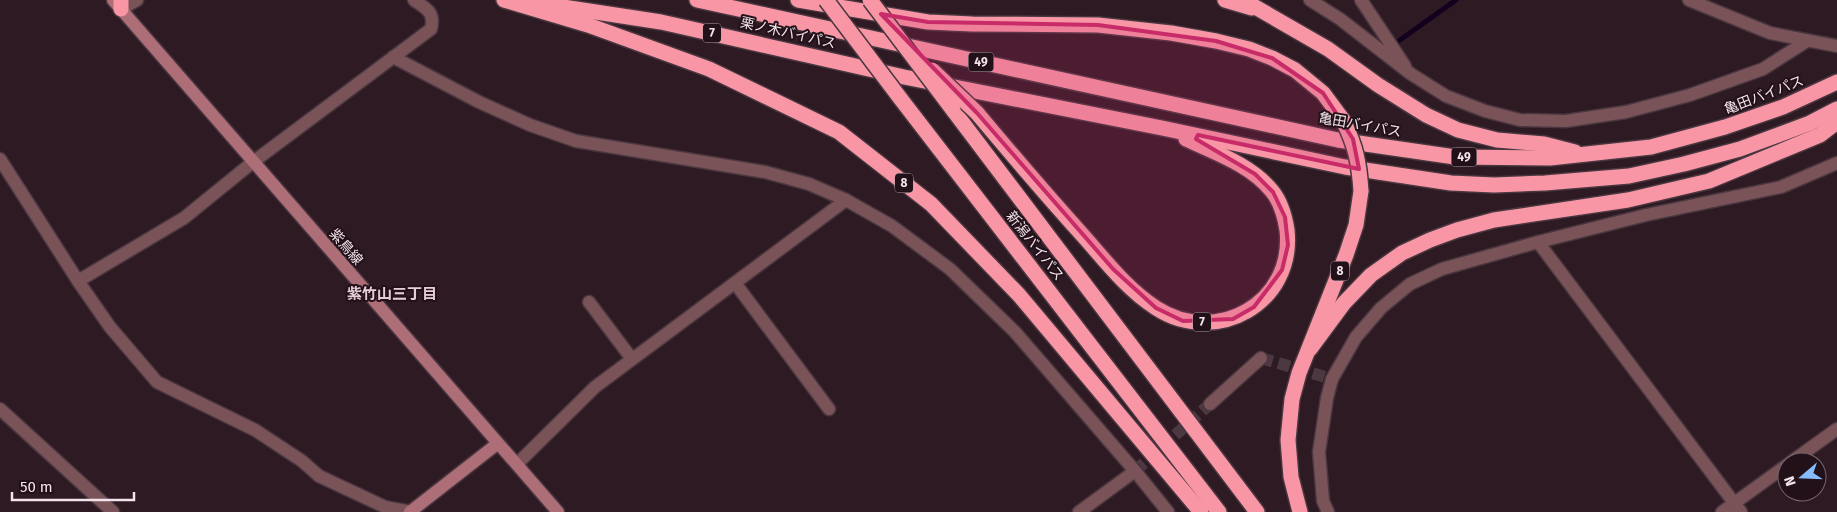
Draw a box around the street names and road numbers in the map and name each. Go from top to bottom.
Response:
street label: 栗ノ木バイパス [738,14,838,52]
road number: 7 [703,23,721,42]
road number: 49 [968,52,994,72]
street label: 亀田バイパス [1722,72,1806,118]
street label: 亀田バイパス [1317,109,1403,141]
road number: 49 [1452,148,1476,166]
road number: 8 [895,174,913,192]
street label: 新潟バイパス [1003,208,1067,284]
street label: 紫鳥線 [326,226,366,268]
road number: 8 [1331,262,1349,280]
road number: 7 [1193,313,1211,332]

